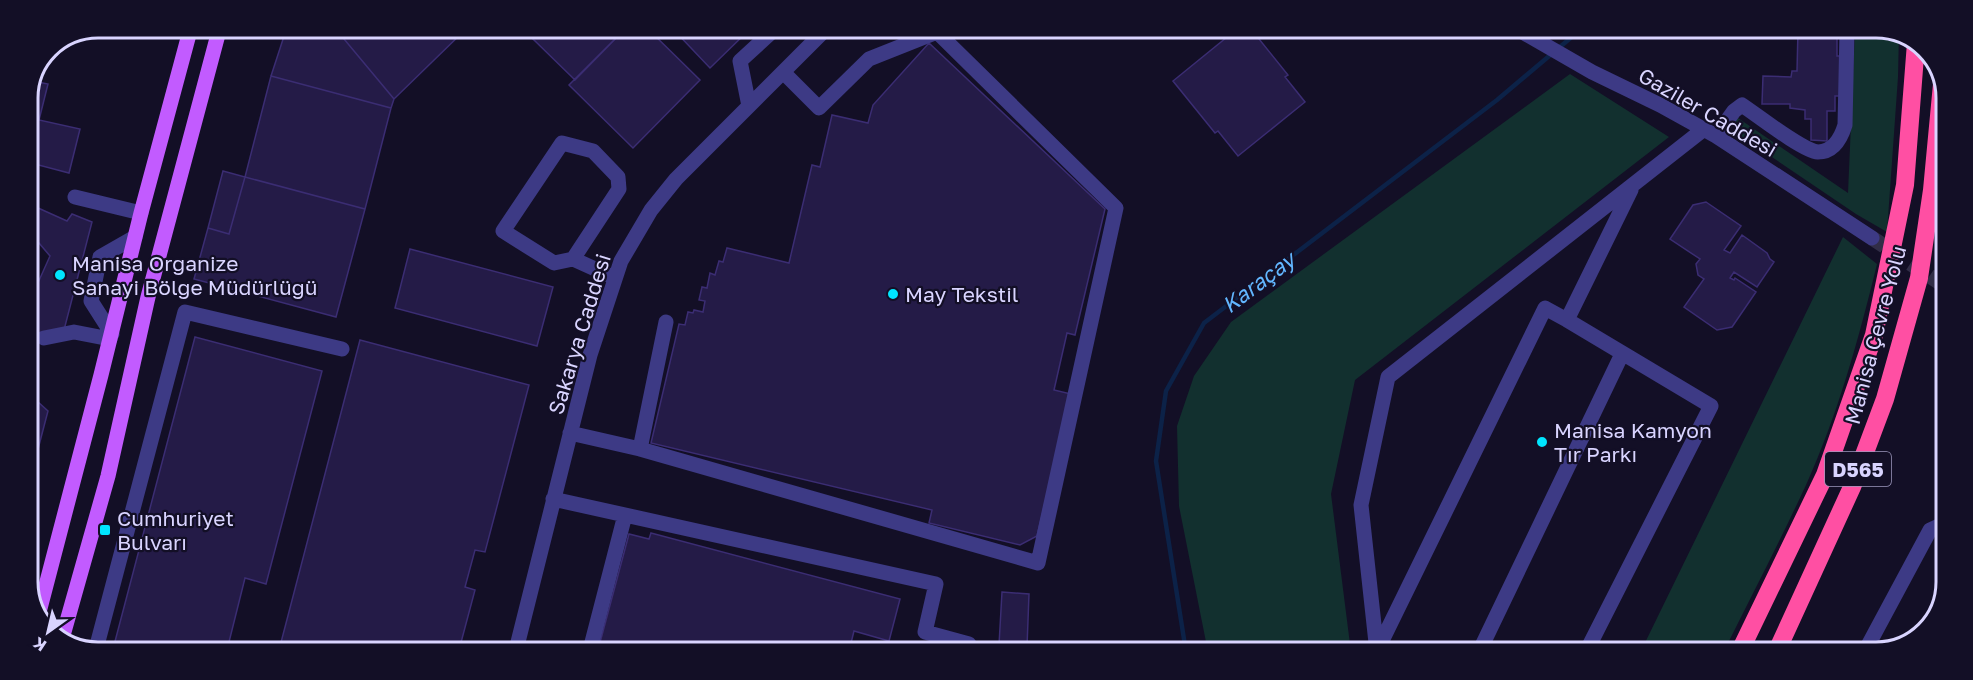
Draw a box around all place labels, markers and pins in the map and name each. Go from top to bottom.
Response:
place label: Manisa Organize Sanayi Bölge Müdürlüğü [72,250,317,300]
marker: Manisa Organize Sanayi Bölge Müdürlüğü [53,268,67,282]
place label: May Tekstil [905,281,1019,307]
marker: May Tekstil [886,287,900,301]
place label: Manisa Kamyon Tır Parkı [1554,417,1712,467]
marker: Manisa Kamyon Tır Parkı [1535,435,1549,449]
place label: Cumhuriyet Bulvarı [117,505,234,555]
marker: Cumhuriyet Bulvarı [98,523,112,537]

